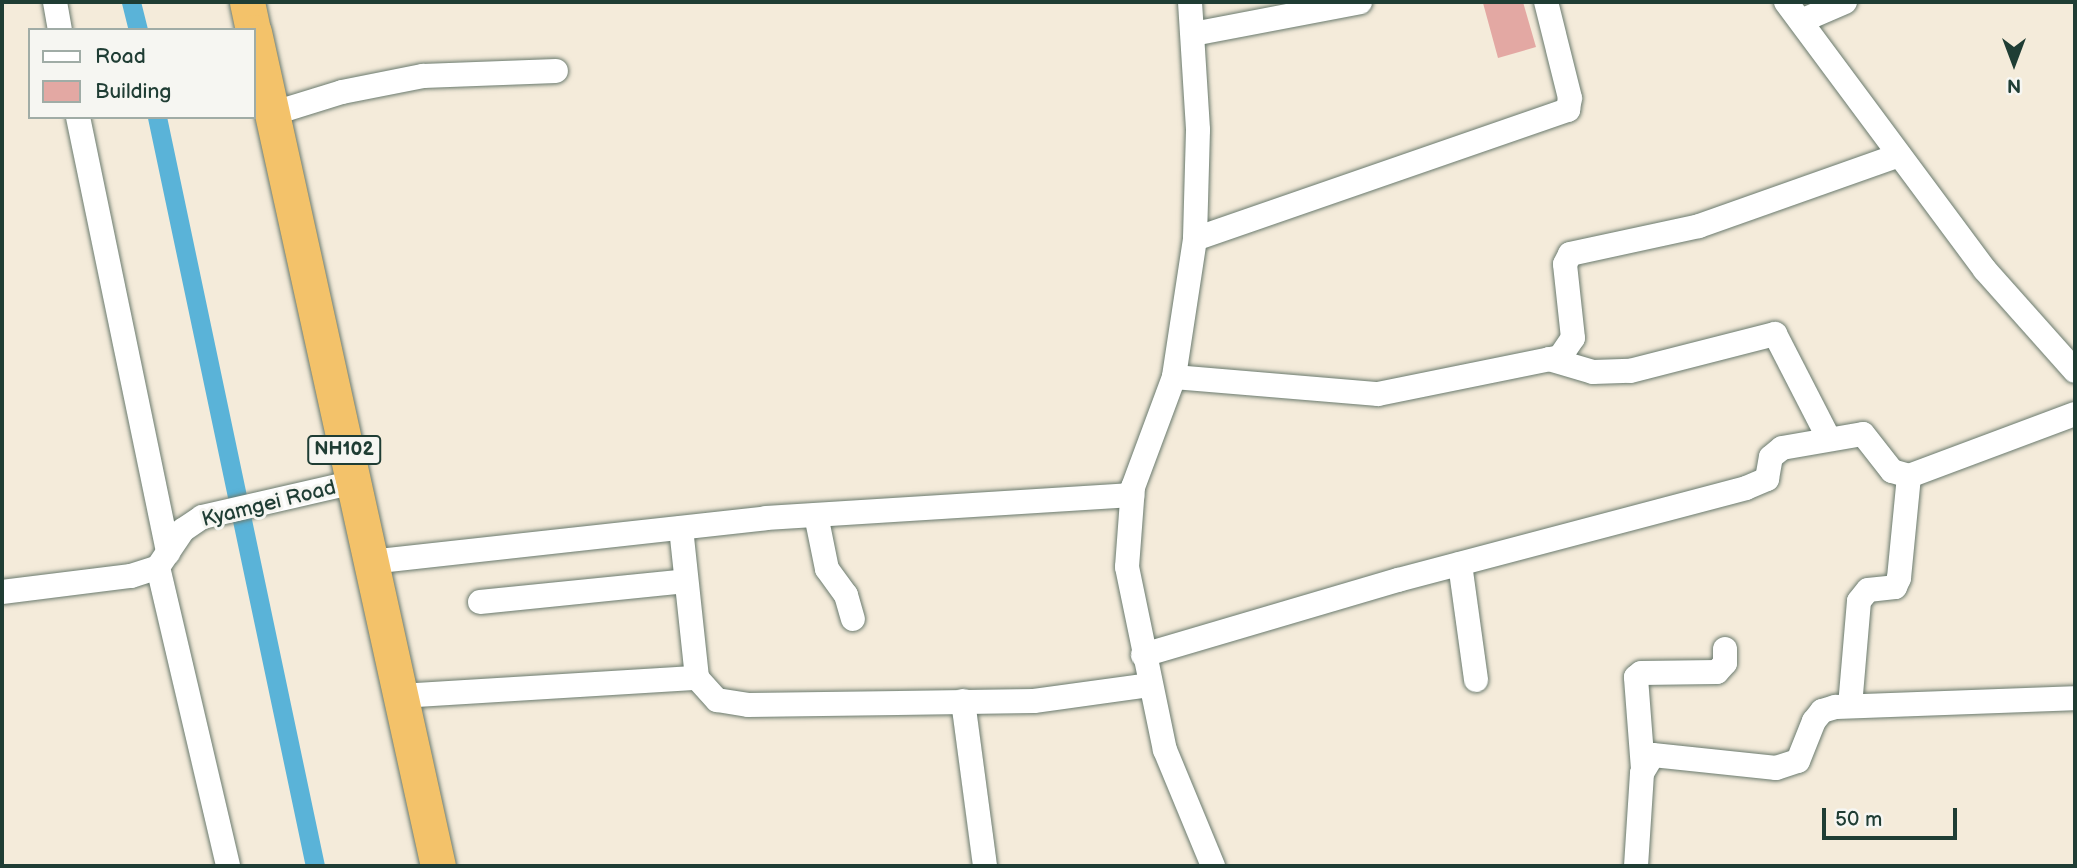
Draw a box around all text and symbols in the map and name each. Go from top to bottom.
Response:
legend [28,28,256,119]
north arrow [1979,28,2049,98]
text: Road [95,44,146,69]
text: N [2007,73,2021,96]
text: Building [95,79,171,104]
road number: NH102 [306,435,382,466]
street label: Kyamgei Road [199,475,339,533]
scale bar [1825,794,1960,838]
text: 50 m [1835,807,1882,832]

